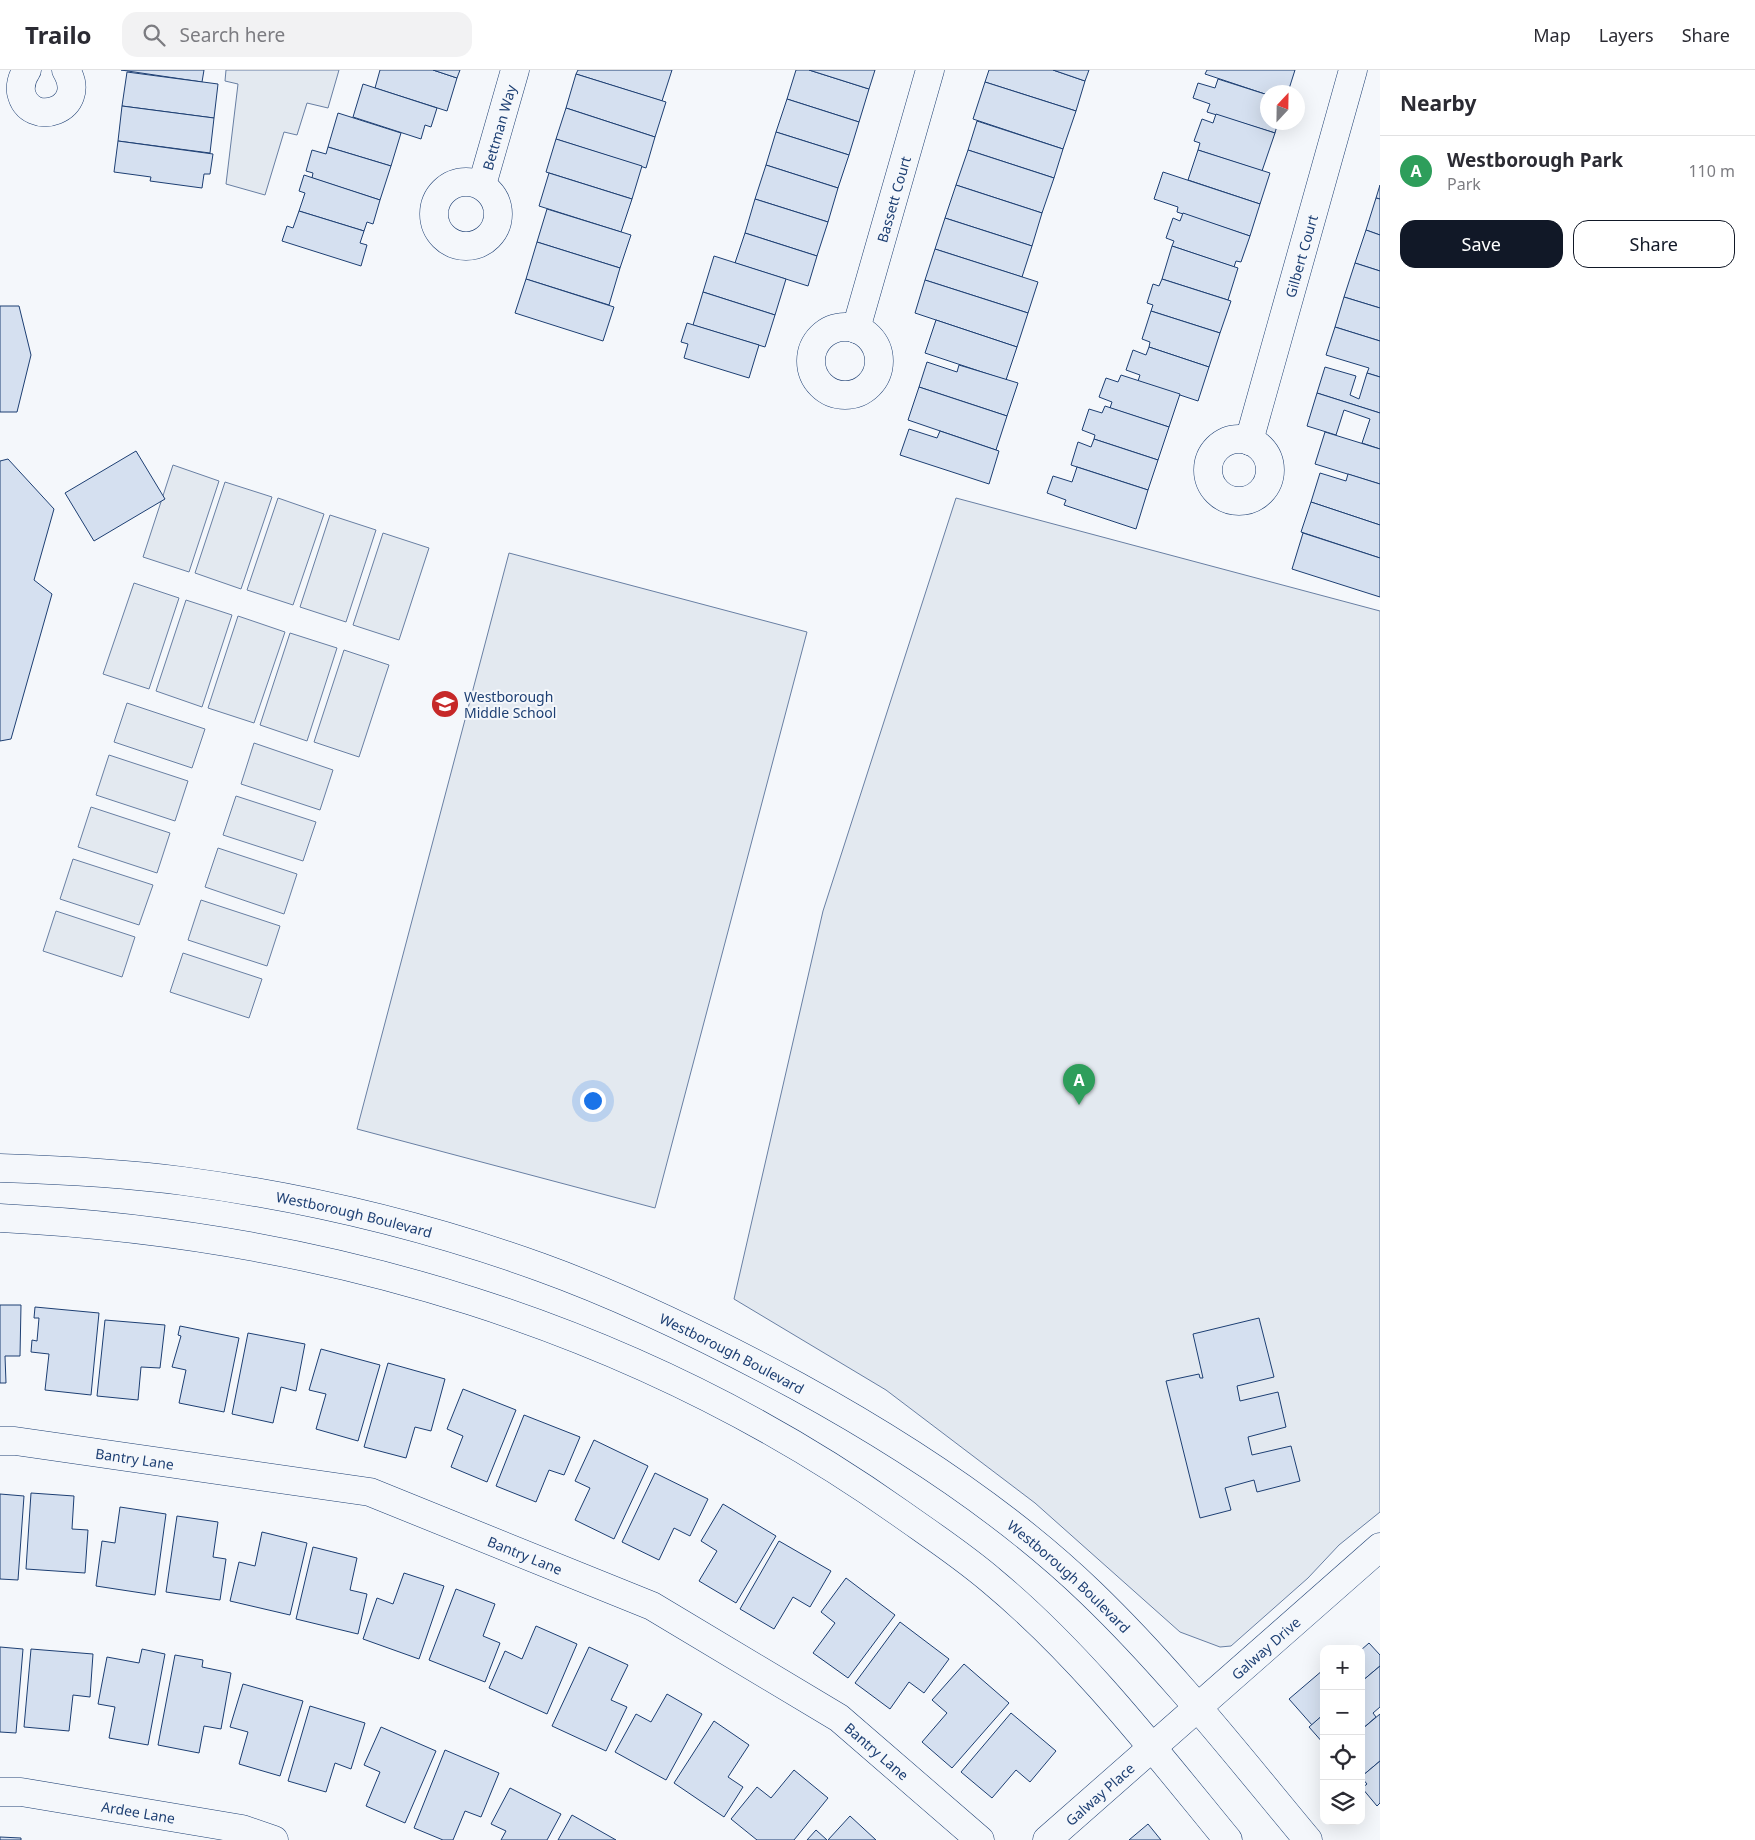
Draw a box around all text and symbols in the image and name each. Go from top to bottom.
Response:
search box [122,12,472,57]
text: Trailo [25,18,92,51]
icon: search [140,21,168,49]
text: Search here [180,22,285,48]
text: Map [1533,23,1571,47]
text: Layers [1599,23,1654,47]
text: Share [1682,23,1730,47]
street label: Bettman Way [477,82,520,172]
north arrow [1260,85,1305,130]
text: Nearby [1400,89,1476,117]
text: Westborough Park [1447,147,1623,173]
street label: Bassett Court [872,154,914,245]
text: A [1410,160,1422,182]
text: 110 m [1688,160,1735,182]
text: Park [1447,173,1481,195]
street label: Gilbert Court [1280,212,1321,300]
button: Save [1400,220,1563,268]
button: Share [1573,220,1735,268]
place label: Westborough Middle School [464,687,556,722]
school or university icon: Westborough Middle School [430,689,460,719]
pin: A [1063,1064,1095,1105]
your location [580,1088,606,1114]
street label: Westborough Boulevard [275,1187,434,1241]
street label: Westborough Boulevard [657,1308,808,1398]
street label: Bantry Lane [94,1443,175,1473]
street label: Westborough Boulevard [1004,1515,1135,1637]
street label: Bantry Lane [485,1531,565,1578]
street label: Galway Drive [1227,1612,1304,1683]
map controls [1320,1645,1365,1825]
button: + [1320,1645,1365,1690]
button: − [1320,1690,1365,1735]
street label: Bantry Lane [841,1718,913,1784]
button: locate [1320,1735,1365,1780]
street label: Galway Place [1061,1758,1138,1829]
button: layers [1320,1780,1365,1825]
street label: Ardee Lane [100,1796,177,1827]

